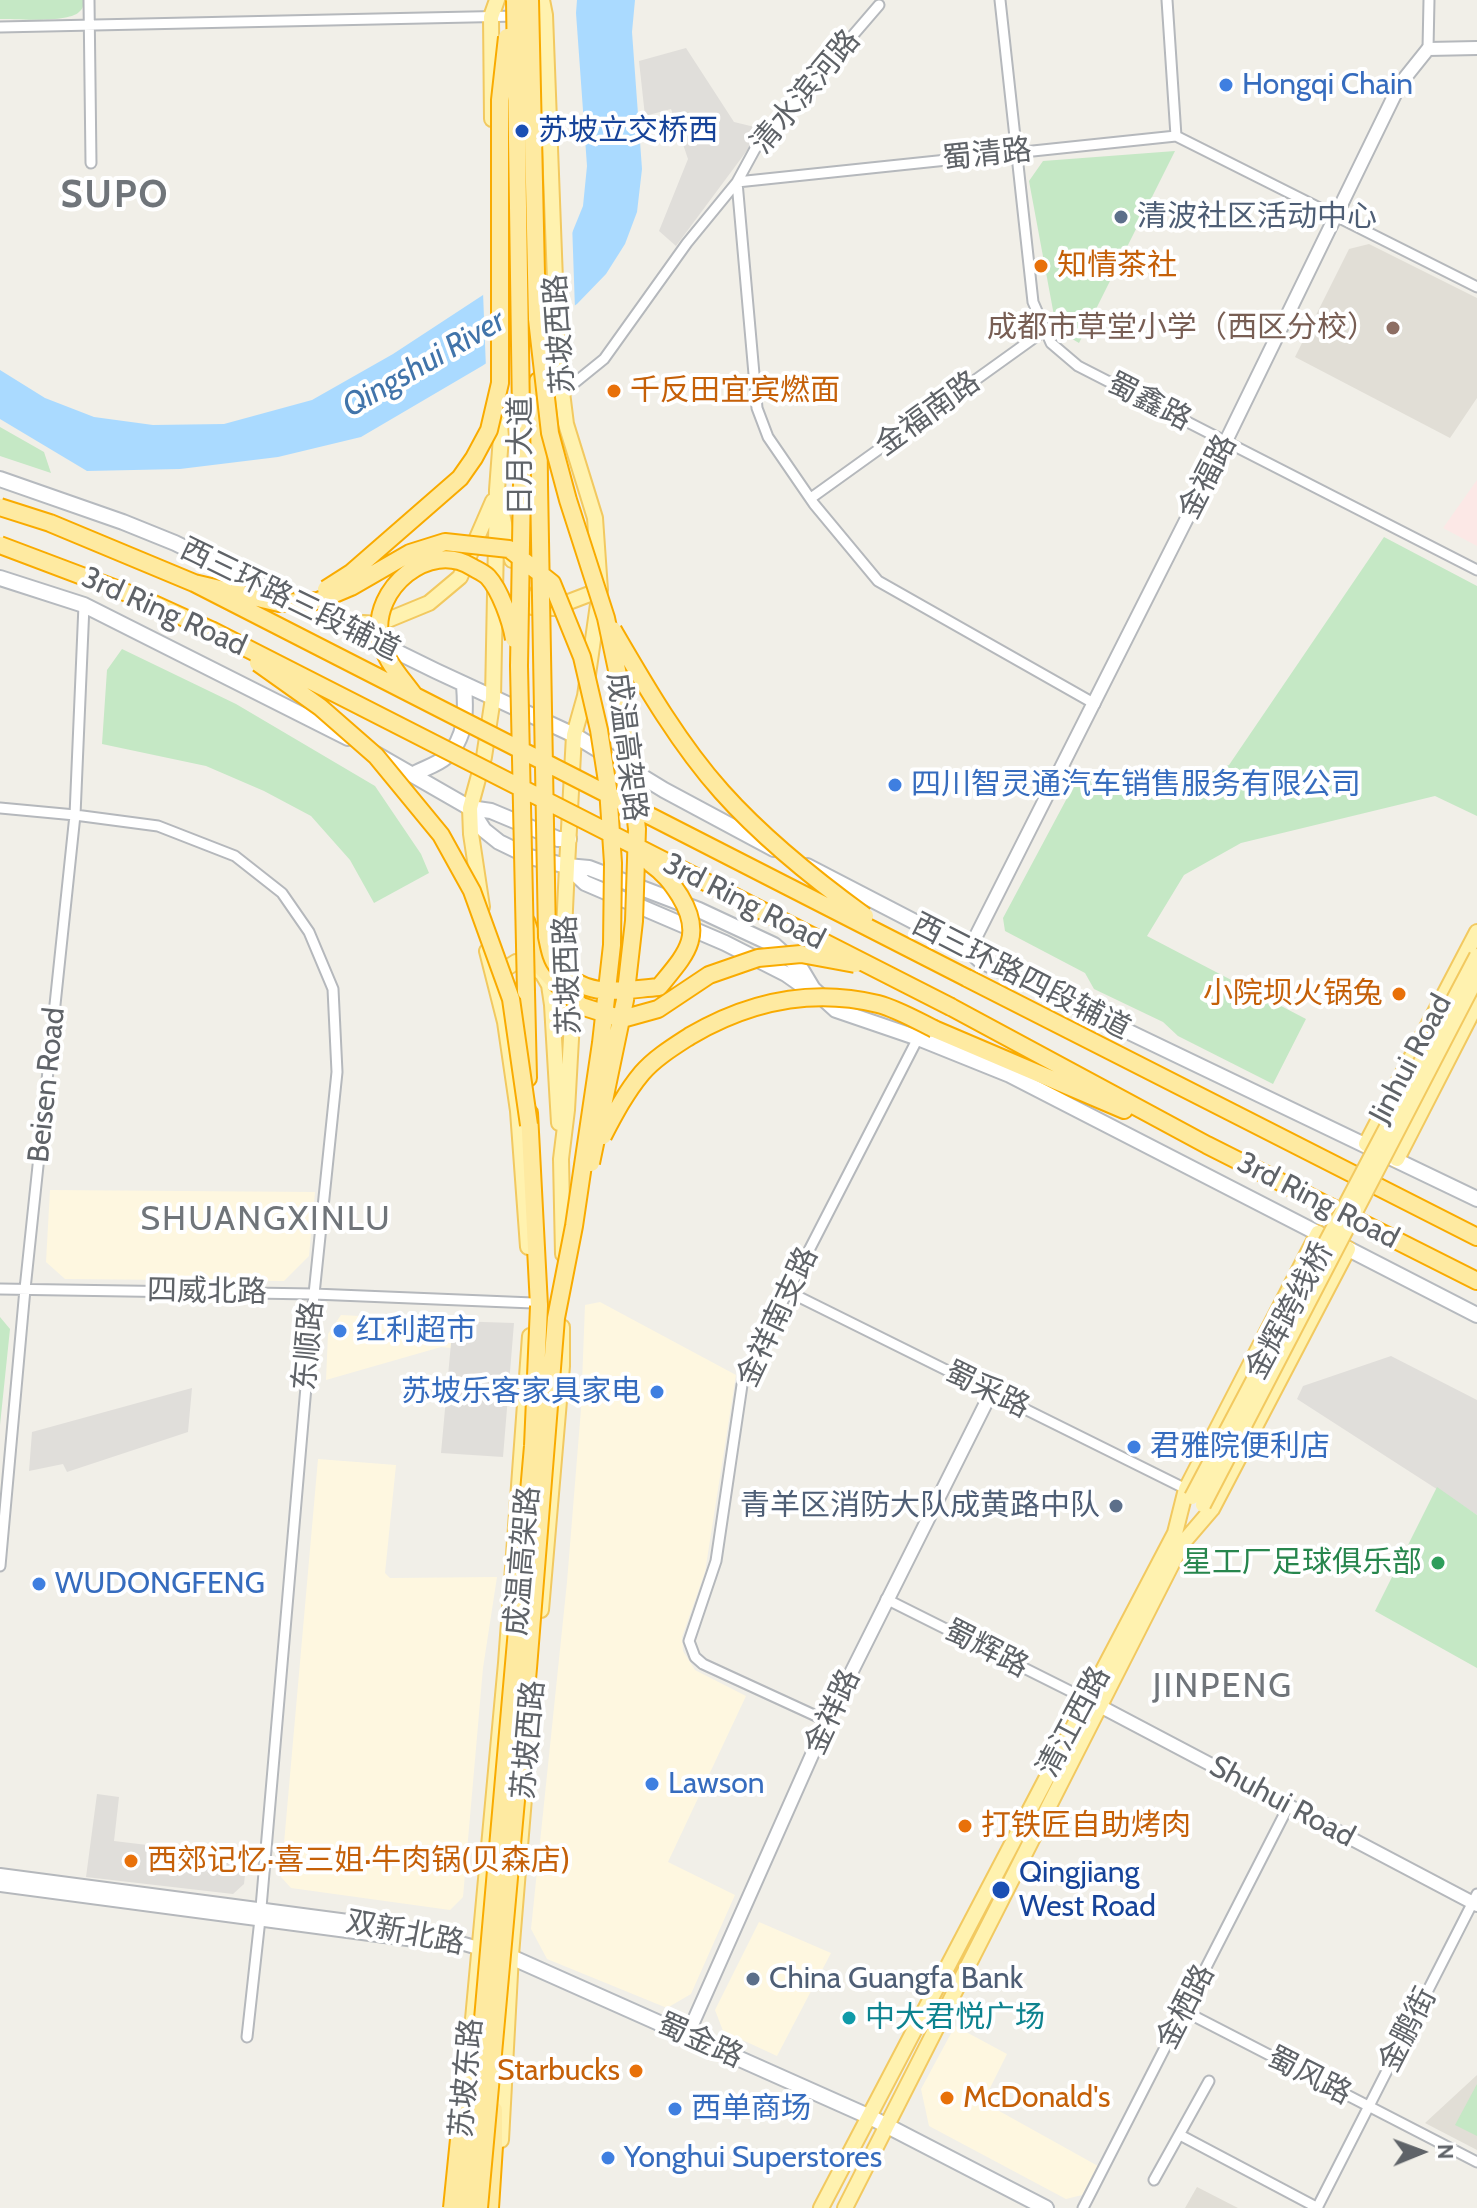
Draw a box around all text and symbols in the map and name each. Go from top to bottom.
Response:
street label: 清水滨河路 [744,23,868,161]
place label: Hongqi Chain [1242,67,1413,103]
marker: Hongqi Chain [1217,76,1235,94]
place label: 苏坡立交桥西 [538,113,718,149]
marker: 苏坡立交桥西 [513,122,531,140]
street label: 蜀清路 [940,132,1034,178]
district label: SUPO [61,173,169,219]
place label: 清波社区活动中心 [1137,199,1377,235]
marker: 清波社区活动中心 [1112,208,1130,226]
place label: 知情茶社 [1057,248,1177,284]
marker: 知情茶社 [1032,257,1050,275]
street label: 苏坡西路 [538,273,582,395]
water label: Qingshui River [336,302,512,426]
place label: 成都市草堂小学（西区分校） [987,310,1377,346]
marker: 成都市草堂小学（西区分校） [1384,319,1402,337]
street label: 金福南路 [869,364,987,464]
street label: 蜀鑫路 [1101,366,1197,438]
place label: 千反田宜宾燃面 [630,373,840,409]
marker: 千反田宜宾燃面 [605,382,623,400]
street label: 日月大道 [503,396,539,516]
street label: 金福路 [1172,429,1244,525]
street label: 西三环路三段辅道 [174,531,406,669]
street label: 3rd Ring Road [76,560,252,664]
street label: 成温高架路 [599,670,653,824]
place label: 四川智灵通汽车销售服务有限公司 [911,767,1361,803]
marker: 四川智灵通汽车销售服务有限公司 [886,776,904,794]
street label: 3rd Ring Road [657,846,831,958]
street label: 西三环路四段辅道 [906,906,1136,1048]
street label: 苏坡西路 [548,914,588,1036]
place label: 小院坝火锅兔 [1203,976,1383,1012]
marker: 小院坝火锅兔 [1390,985,1408,1003]
street label: Jinhui Road [1362,988,1460,1130]
street label: Beisen Road [21,1006,73,1164]
street label: 3rd Ring Road [1231,1145,1405,1257]
district label: SHUANGXINLU [140,1200,392,1240]
street label: 金辉跨线桥 [1239,1236,1341,1386]
street label: 金祥南支路 [730,1241,826,1393]
street label: 四威北路 [147,1273,267,1311]
street label: 东顺路 [287,1300,331,1392]
place label: 红利超市 [356,1313,476,1349]
marker: 红利超市 [331,1322,349,1340]
street label: 蜀采路 [939,1354,1035,1426]
place label: 苏坡乐客家具家电 [401,1374,641,1410]
marker: 苏坡乐客家具家电 [648,1383,666,1401]
place label: 君雅院便利店 [1150,1429,1330,1465]
marker: 君雅院便利店 [1125,1438,1143,1456]
street label: 成温高架路 [499,1485,547,1637]
place label: 青羊区消防大队成黄路中队 [740,1488,1100,1524]
marker: 青羊区消防大队成黄路中队 [1107,1497,1125,1515]
place label: 星工厂足球俱乐部 [1182,1545,1422,1581]
marker: 星工厂足球俱乐部 [1429,1554,1447,1572]
place label: WUDONGFENG [55,1566,265,1602]
marker: WUDONGFENG [30,1575,48,1593]
street label: 蜀辉路 [938,1613,1034,1685]
street label: 清江西路 [1030,1661,1118,1783]
street label: 金祥路 [798,1664,868,1760]
district label: JINPENG [1153,1667,1293,1707]
street label: 苏坡西路 [506,1679,552,1801]
street label: Shuhui Road [1203,1749,1361,1855]
place label: Lawson [668,1766,764,1802]
marker: Lawson [643,1775,661,1793]
place label: 打铁匠自助烤肉 [981,1808,1191,1844]
marker: 打铁匠自助烤肉 [956,1817,974,1835]
place label: 西郊记忆·喜三姐·牛肉锅(贝森店) [147,1843,570,1879]
marker: 西郊记忆·喜三姐·牛肉锅(贝森店) [122,1852,140,1870]
place label: Qingjiang West Road [1019,1855,1156,1926]
marker: Qingjiang West Road [990,1879,1012,1901]
street label: 双新北路 [343,1904,467,1962]
street label: 金栖路 [1150,1959,1222,2055]
place label: China Guangfa Bank [769,1961,1023,1997]
marker: China Guangfa Bank [744,1970,762,1988]
street label: 金鹏街 [1372,1982,1444,2078]
place label: 中大君悦广场 [865,2000,1045,2036]
street label: 蜀金路 [652,2006,748,2076]
marker: 中大君悦广场 [840,2009,858,2027]
street label: 苏坡东路 [444,2017,490,2139]
street label: 蜀风路 [1261,2040,1357,2112]
place label: Starbucks [497,2053,620,2089]
marker: Starbucks [627,2062,645,2080]
place label: McDonald's [963,2080,1110,2116]
marker: McDonald's [938,2089,956,2107]
place label: 西单商场 [691,2091,811,2127]
marker: 西单商场 [666,2100,684,2118]
north arrow [1381,2112,1461,2192]
place label: Yonghui Superstores [624,2140,882,2176]
text: N [1432,2144,1459,2160]
marker: Yonghui Superstores [599,2149,617,2167]

